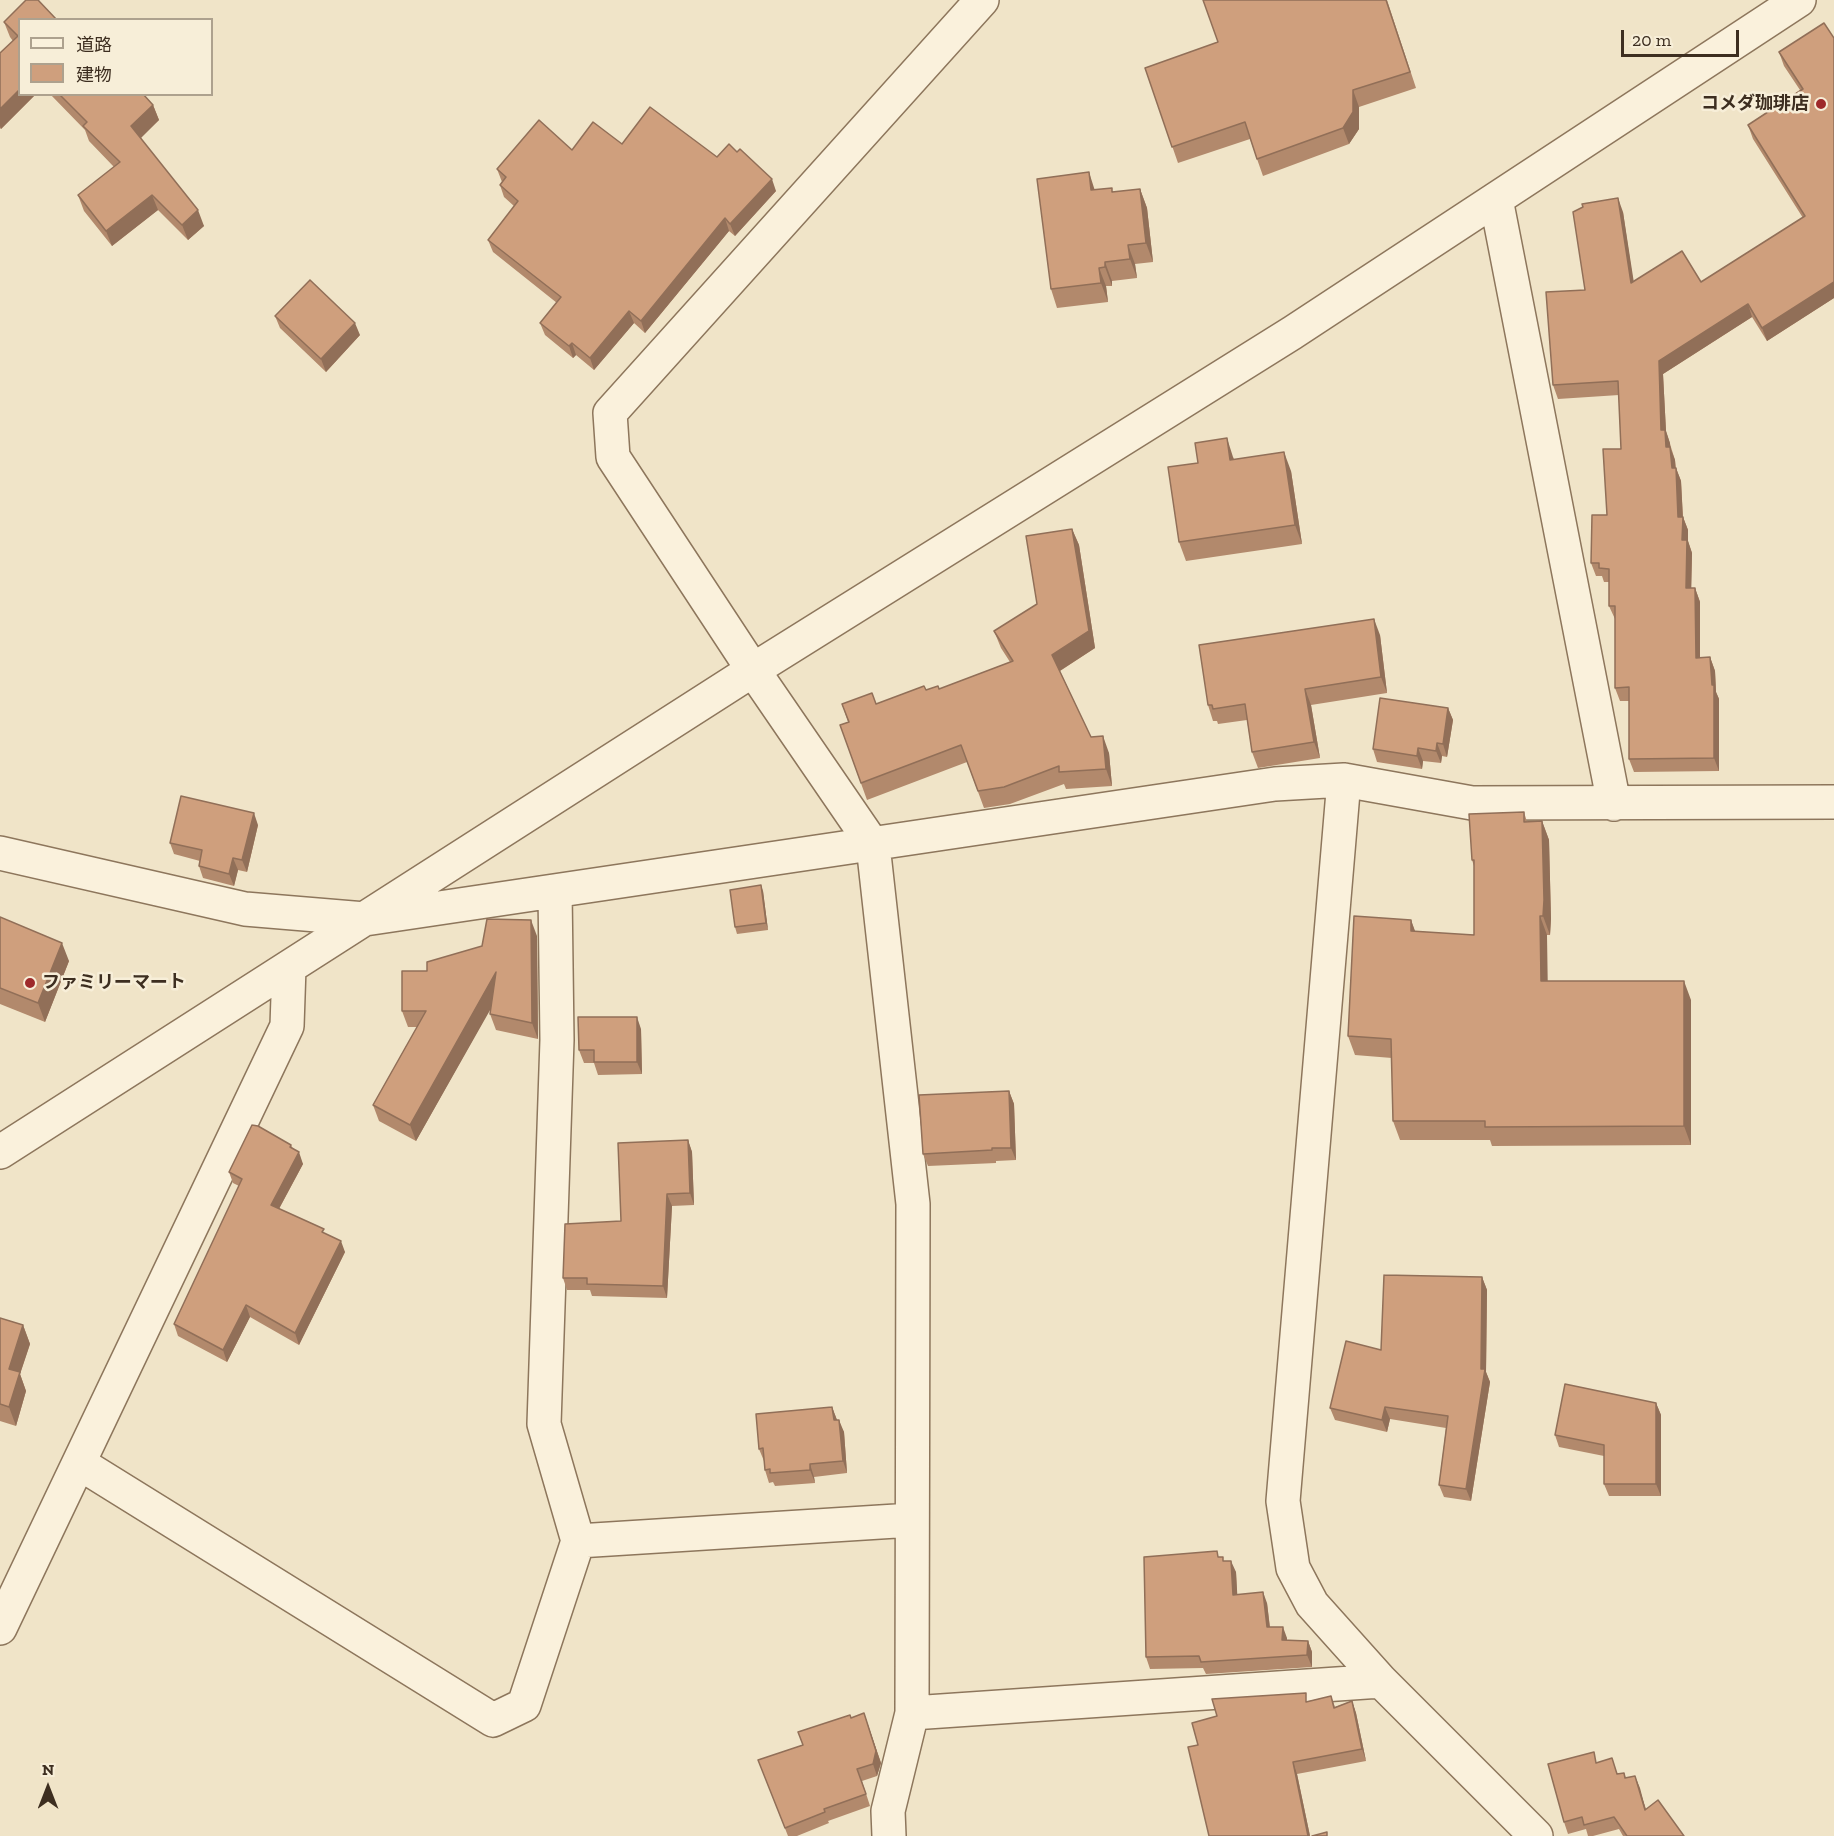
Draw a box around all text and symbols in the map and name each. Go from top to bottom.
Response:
legend [18,18,213,96]
scale bar [1624,18,1742,56]
text: 20 m [1632,29,1671,51]
text: 道路 [76,34,112,56]
text: 建物 [76,64,112,86]
place label: コメダ珈琲店 [1701,93,1809,115]
marker: コメダ珈琲店 [1814,97,1828,111]
place label: ファミリーマート [42,972,186,994]
marker: ファミリーマート [23,976,37,990]
north arrow [18,1758,78,1818]
text: N [42,1760,54,1779]

